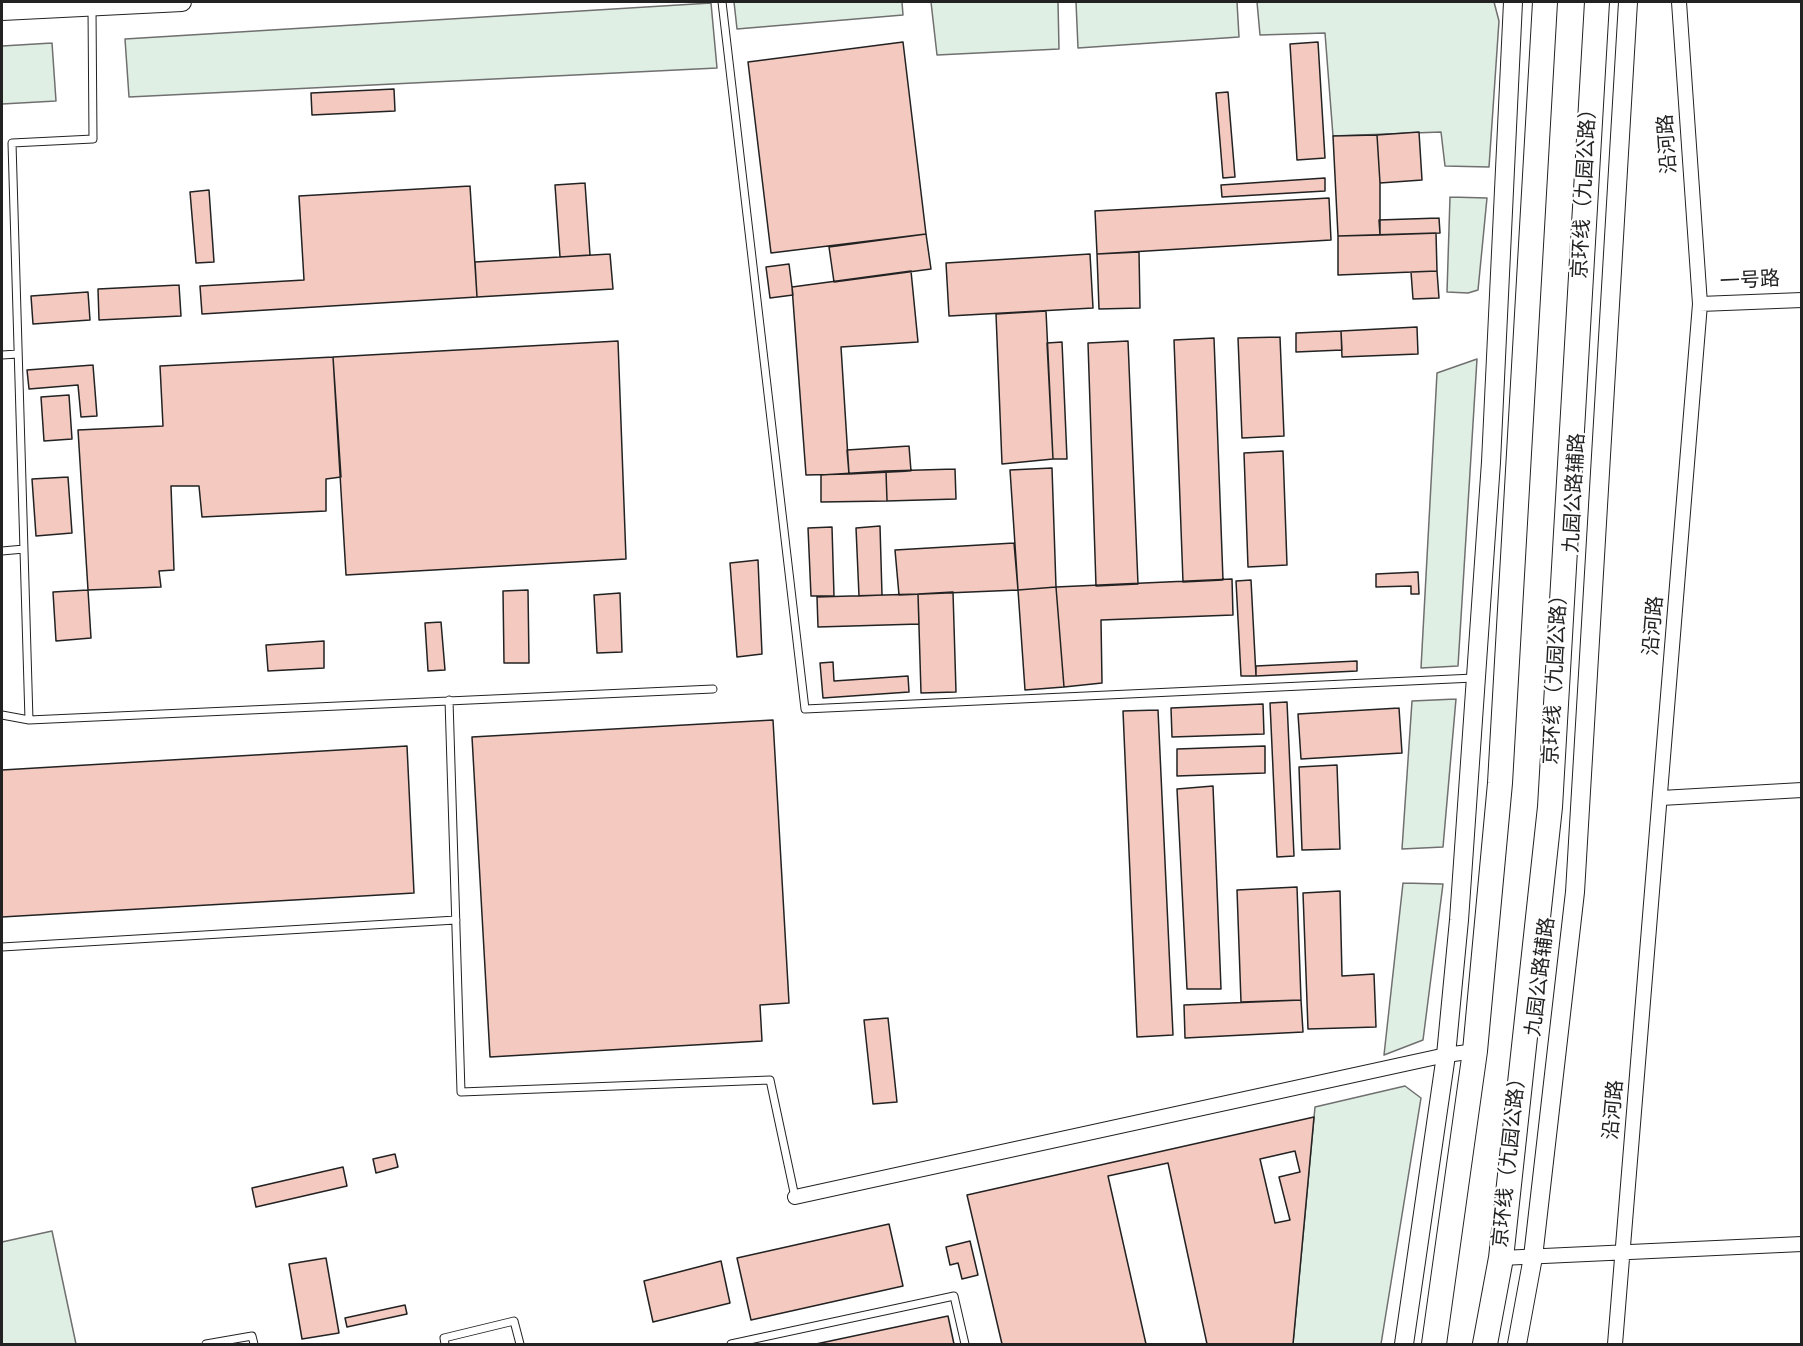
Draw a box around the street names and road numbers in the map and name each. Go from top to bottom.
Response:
street label: 京环线（九园公路） [1569,98,1603,280]
street label: 沿河路 [1655,113,1683,175]
street label: 一号路 [1719,268,1781,296]
street label: 九园公路辅路 [1561,432,1591,554]
street label: 京环线（九园公路） [1540,584,1574,766]
street label: 沿河路 [1640,595,1670,657]
street label: 九园公路辅路 [1523,916,1561,1038]
street label: 京环线（九园公路） [1490,1067,1532,1249]
street label: 沿河路 [1600,1079,1630,1141]

